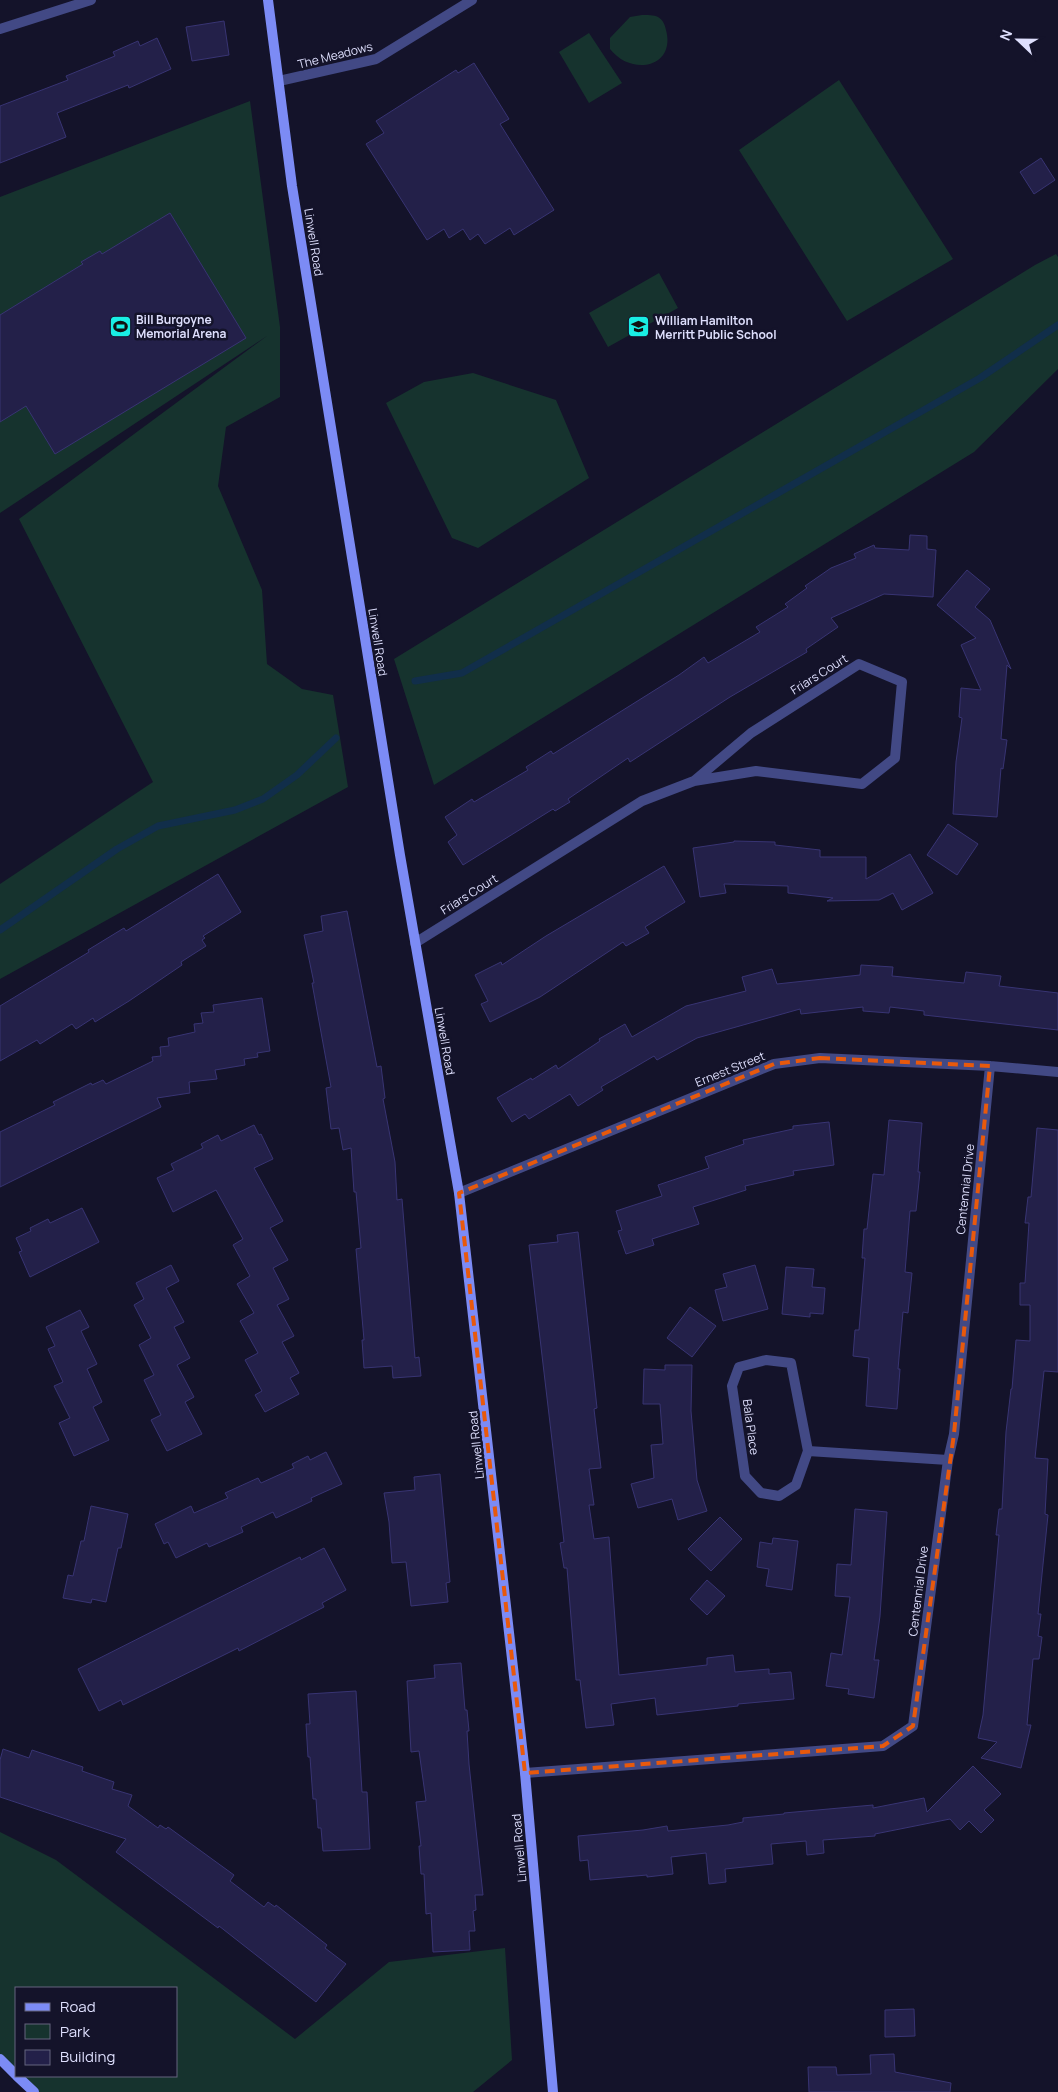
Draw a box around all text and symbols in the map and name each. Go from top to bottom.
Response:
north arrow [993,15,1043,65]
text: N [995,27,1016,43]
street label: The Meadows [296,37,374,73]
street label: Linwell Road [300,207,328,277]
place label: Bill Burgoyne Memorial Arena [136,311,227,342]
place label: William Hamilton Merritt Public School [655,312,777,343]
sports icon: Bill Burgoyne Memorial Arena [108,314,132,338]
school or university icon: William Hamilton Merritt Public School [627,315,651,339]
street label: Linwell Road [364,607,392,677]
street label: Friars Court [787,650,851,698]
street label: Friars Court [437,870,501,918]
street label: Linwell Road [431,1006,459,1076]
street label: Ernest Street [692,1047,768,1091]
street label: Centennial Drive [952,1143,978,1235]
street label: Bala Place [739,1398,763,1456]
street label: Linwell Road [464,1410,488,1480]
street label: Centennial Drive [904,1545,932,1637]
street label: Linwell Road [508,1813,530,1883]
legend [15,1987,178,2077]
text: Road [60,1996,96,2017]
text: Park [60,2021,90,2042]
text: Building [60,2046,115,2067]

